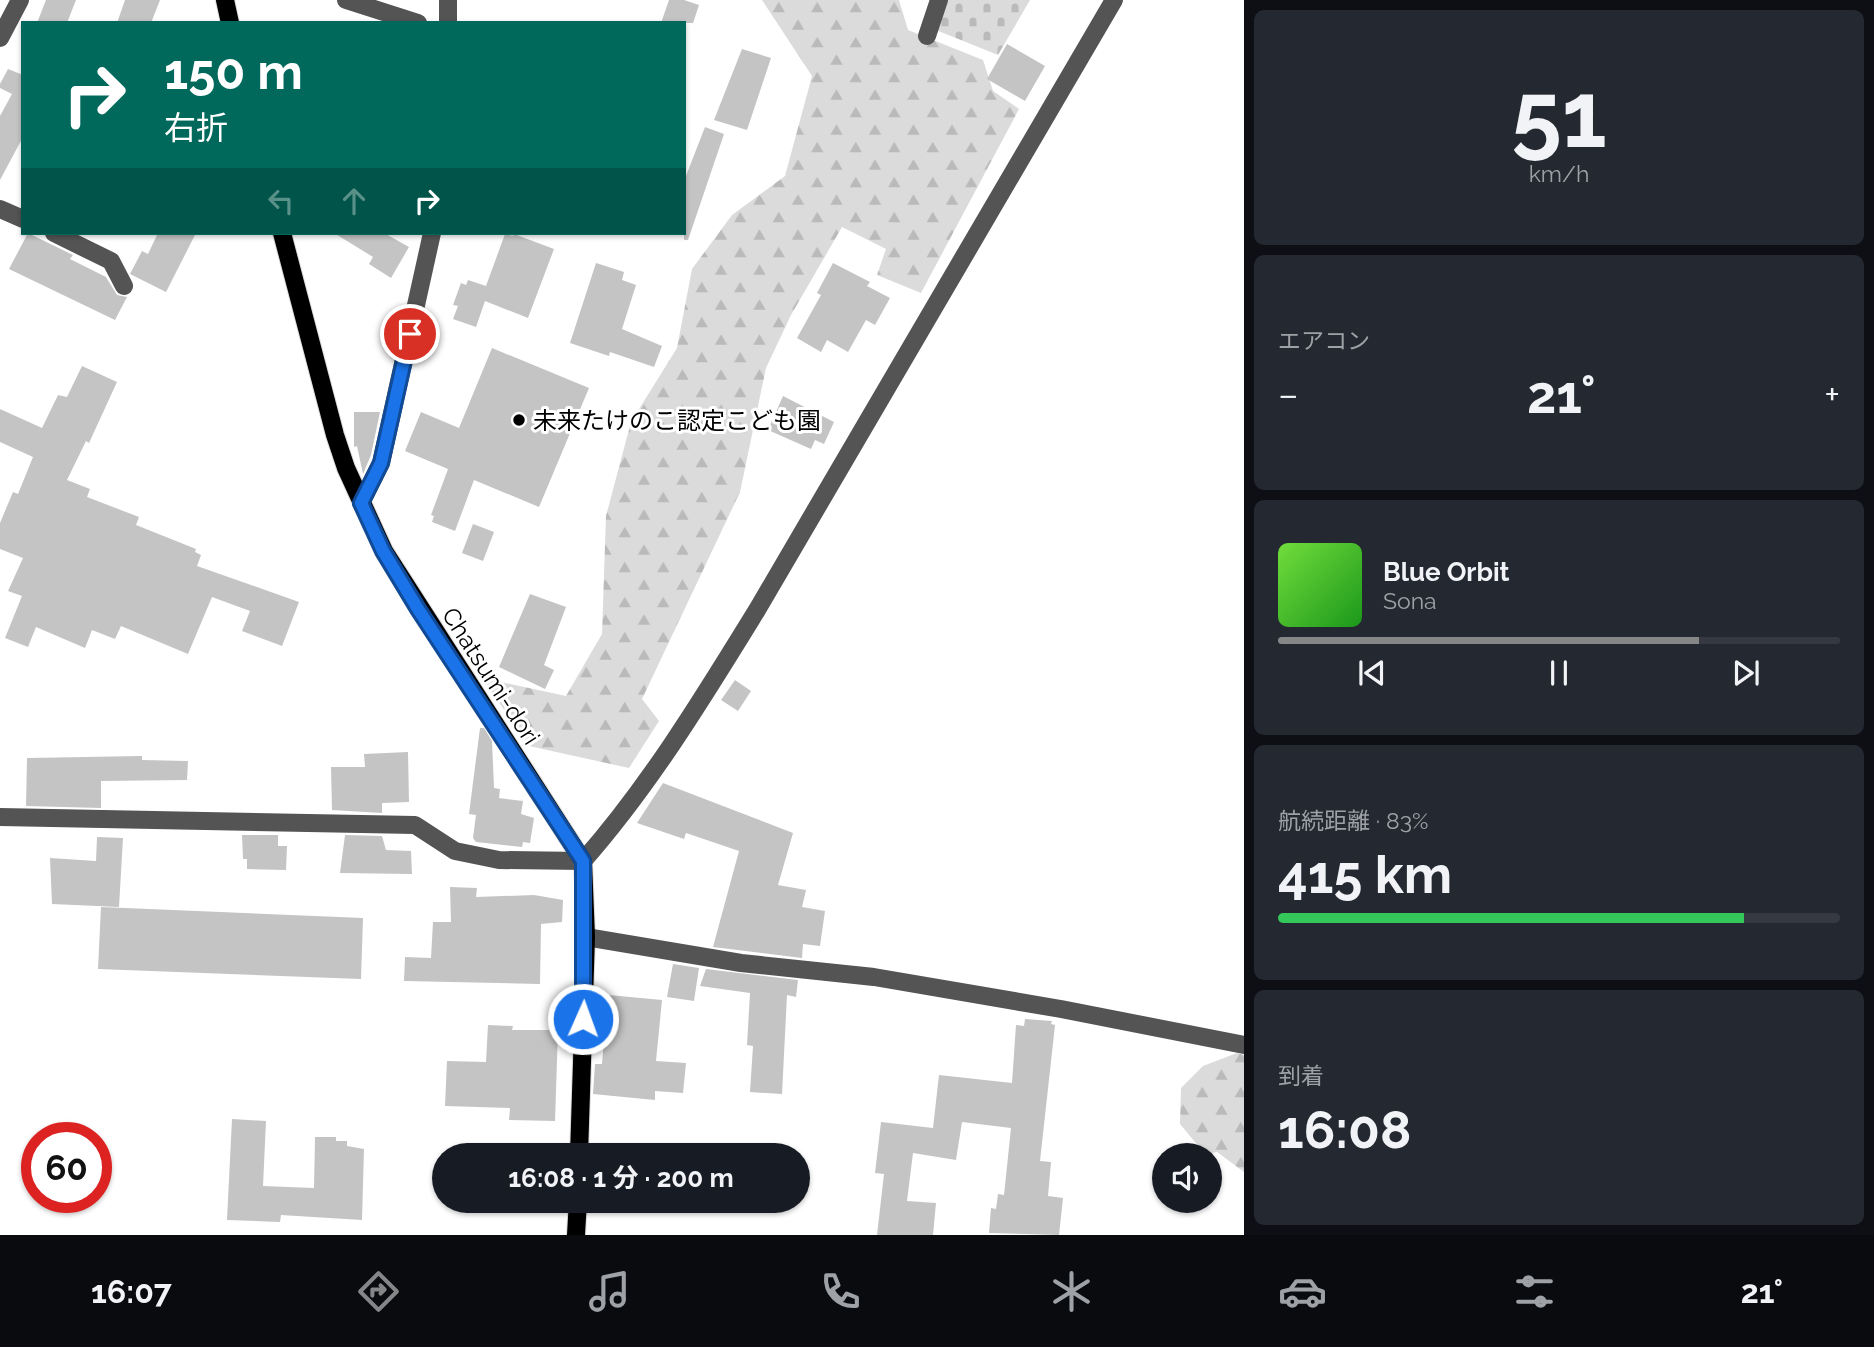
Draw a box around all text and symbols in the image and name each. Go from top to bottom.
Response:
text: 150 m [164,43,303,100]
icon: right [49,49,140,140]
text: 51 [1511,61,1607,168]
text: 右折 [164,109,228,146]
text: km/h [1529,160,1589,187]
icon: left [262,182,300,220]
icon: ahead [335,182,373,220]
icon: right [408,182,446,220]
pin [380,304,440,364]
icon: arrive [391,315,429,353]
text: エアコン [1278,327,1370,354]
text: 21° [1527,364,1596,425]
text: − [1278,372,1298,417]
text: + [1824,372,1840,417]
place label: 未来たけのこ認定こども園 [533,406,821,435]
marker: 未来たけのこ認定こども園 [511,412,527,428]
text: Blue Orbit [1383,557,1510,587]
text: Sona [1383,587,1437,614]
street label: Chatsumi-dori [436,602,546,750]
icon: previous [1353,654,1391,692]
icon: pause [1540,654,1578,692]
icon: next [1727,654,1765,692]
text: 航続距離 · 83% [1278,807,1428,834]
text: 415 km [1278,844,1452,905]
position arrow [546,982,620,1056]
text: 到着 [1278,1062,1324,1089]
text: 16:08 [1278,1099,1411,1160]
speed limit sign: 60 [21,1122,112,1213]
map controls [1152,1143,1222,1213]
button: sound [1152,1143,1222,1213]
text: 16:08 · 1 分 · 200 m [508,1163,734,1193]
icon: directions [354,1267,403,1316]
icon: music [585,1267,634,1316]
icon: phone [816,1267,865,1316]
icon: climate [1047,1267,1096,1316]
icon: car [1278,1267,1327,1316]
icon: filters [1510,1267,1559,1316]
text: 16:07 [91,1273,172,1310]
text: 21° [1741,1273,1783,1310]

